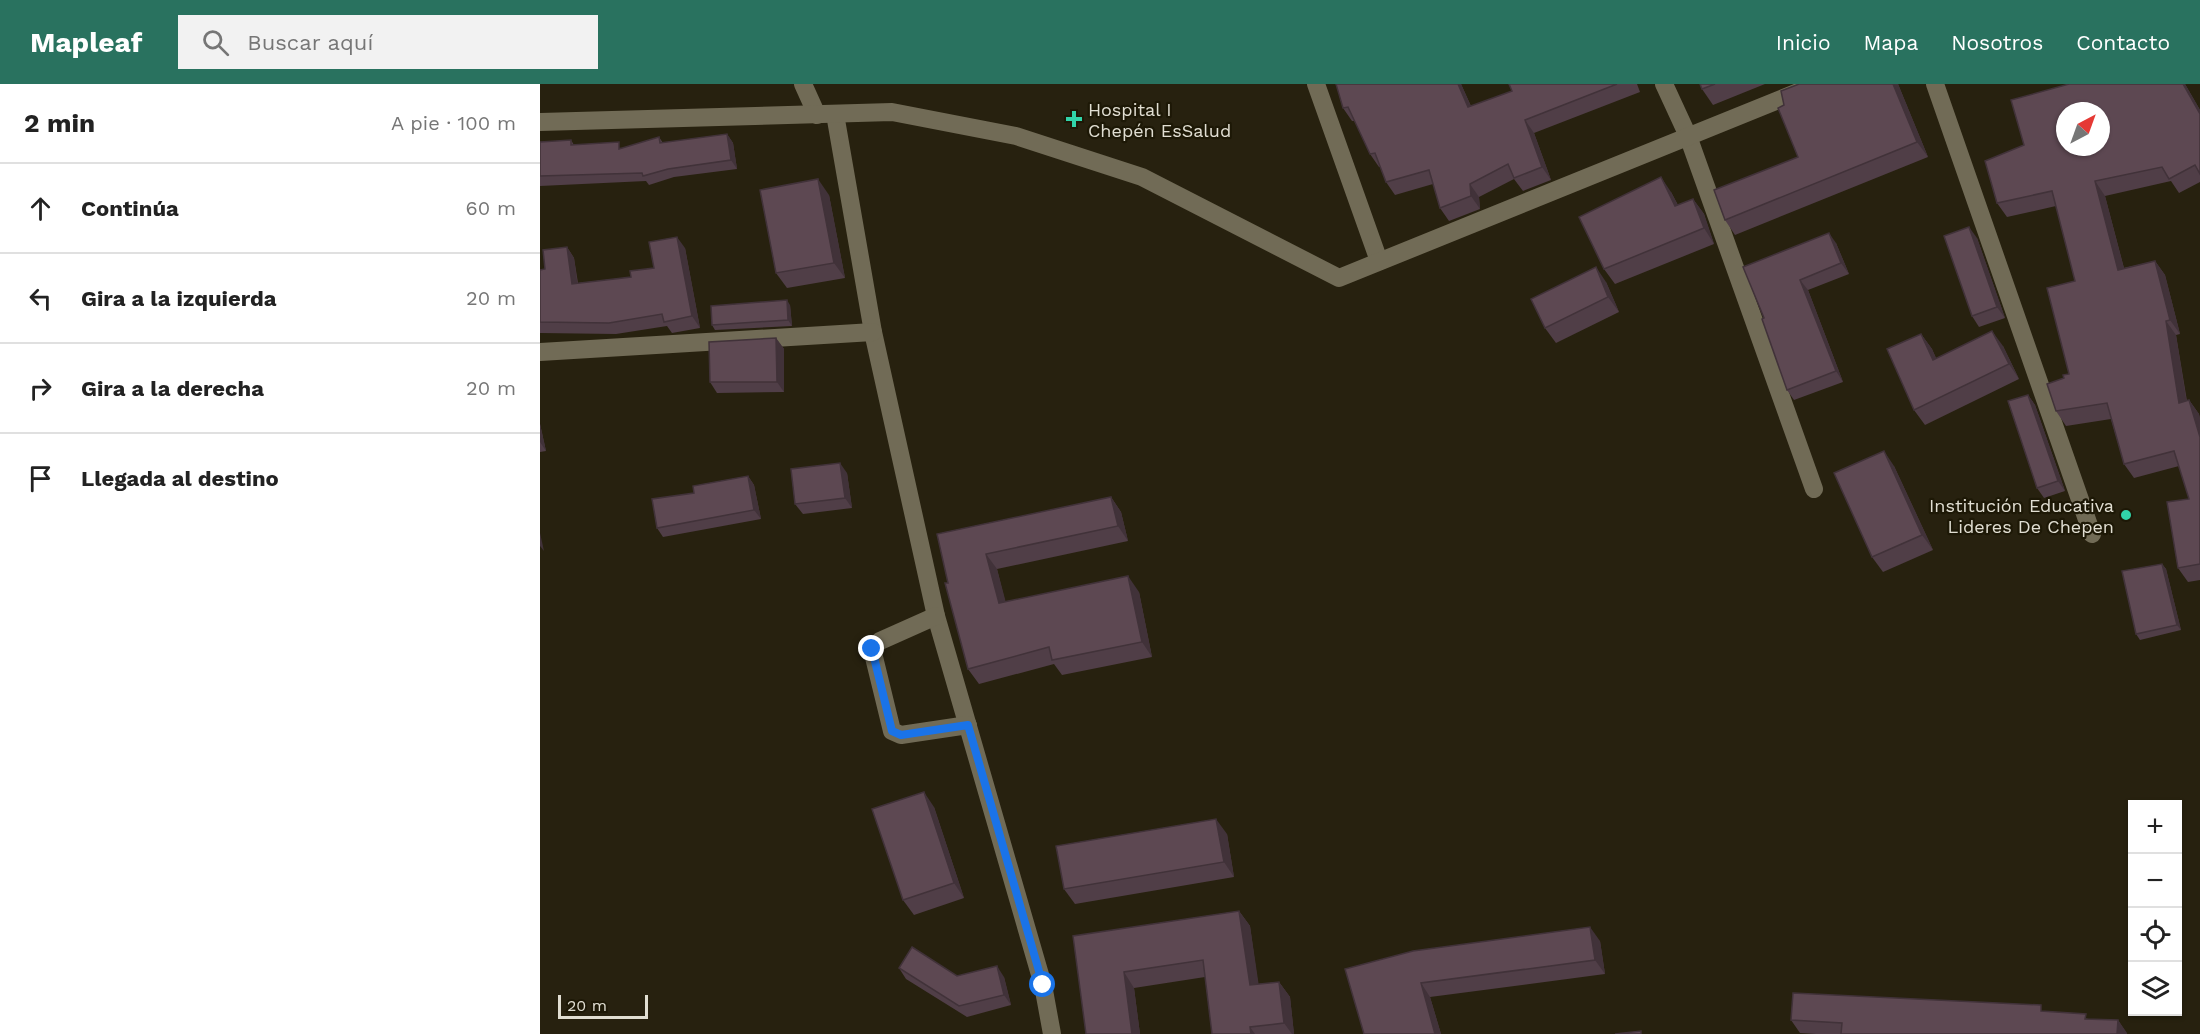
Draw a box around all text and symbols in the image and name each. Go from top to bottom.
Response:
search box [178,15,598,69]
text: Mapleaf [30,26,142,59]
icon: search [199,26,232,59]
text: Buscar aquí [247,30,373,55]
text: Inicio [1776,30,1831,55]
text: Mapa [1864,30,1918,55]
text: Nosotros [1951,30,2043,55]
text: Contacto [2076,30,2170,55]
place label: Hospital I Chepén EsSalud [1088,99,1231,141]
north arrow [2056,102,2110,156]
text: 2 min [24,108,95,138]
marker: Hospital I Chepén EsSalud [1065,110,1083,128]
text: A pie · 100 m [391,111,516,135]
icon: ahead [24,192,57,225]
text: Continúa [81,196,179,221]
text: 60 m [466,196,516,220]
icon: left [24,282,57,315]
text: Gira a la izquierda [81,286,277,311]
text: 20 m [466,286,516,310]
icon: right [24,372,57,405]
text: Gira a la derecha [81,376,264,401]
text: 20 m [466,376,516,400]
icon: arrive [24,462,57,495]
text: Llegada al destino [81,466,279,491]
place label: Institución Educativa Lideres De Chepen [1929,495,2114,537]
marker: Institución Educativa Lideres De Chepen [2119,508,2133,522]
route end [858,635,884,661]
map controls [2128,800,2182,1016]
button: + [2128,800,2182,854]
button: − [2128,854,2182,908]
button: locate [2128,908,2182,962]
button: layers [2128,962,2182,1016]
route start [1029,971,1055,997]
scale bar [558,992,648,1020]
text: 20 m [567,996,607,1015]

